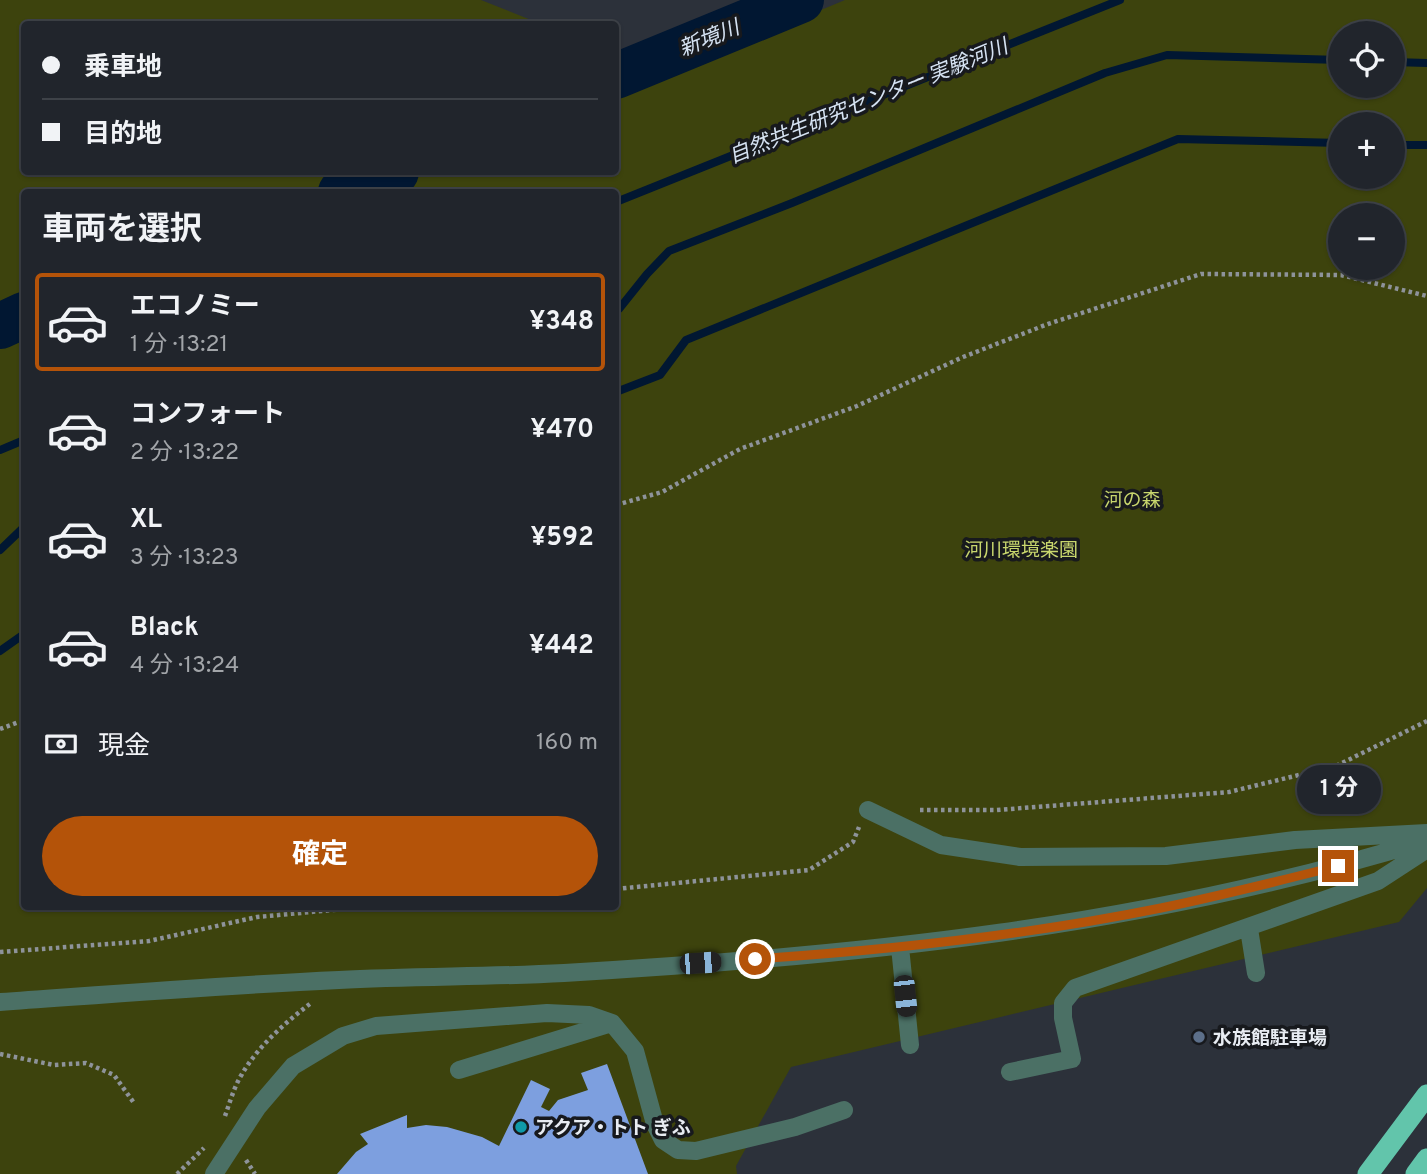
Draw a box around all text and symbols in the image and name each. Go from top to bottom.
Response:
water label: 新境川 [675,14,746,64]
map controls [1328,21,1405,280]
button: locate [1328,21,1405,98]
water label: 自然共生研究センター 実験河川 [725,33,1014,171]
text: 乗車地 [84,52,162,85]
button: + [1328,112,1405,189]
text: 目的地 [84,119,162,152]
button: − [1328,203,1405,280]
text: 車両を選択 [42,211,202,251]
icon: car [46,291,109,354]
text: エコノミー [130,291,260,324]
text: ¥348 [530,306,594,339]
text: 1 分 · 13:21 [130,331,228,360]
icon: car [46,399,109,462]
text: コンフォート [130,399,285,432]
text: ¥470 [530,414,594,447]
text: 2 分 · 13:22 [130,439,239,468]
park label: 河の森 [1103,489,1161,513]
text: XL [130,504,162,537]
icon: car [46,507,109,570]
text: ¥592 [530,522,594,555]
park label: 河川環境楽園 [964,539,1078,563]
text: 3 分 · 13:23 [130,544,239,573]
text: Black [130,612,199,645]
icon: car [46,615,109,678]
text: ¥442 [529,630,594,663]
text: 4 分 · 13:24 [130,652,239,681]
icon: cash [42,725,80,763]
text: 160 m [536,729,598,758]
text: 現金 [98,731,150,764]
callout: 1 分 [1296,764,1380,814]
text: 1 分 [1320,775,1358,804]
button: 確定 [42,816,598,896]
route end [1322,850,1354,882]
route start [739,943,771,975]
car [679,951,722,975]
car [893,974,918,1018]
place label: 水族館駐車場 [1213,1027,1327,1051]
marker: 水族館駐車場 [1191,1029,1207,1045]
place label: アクア・トト ぎふ [535,1117,691,1141]
marker: アクア・トト ぎふ [513,1119,529,1135]

